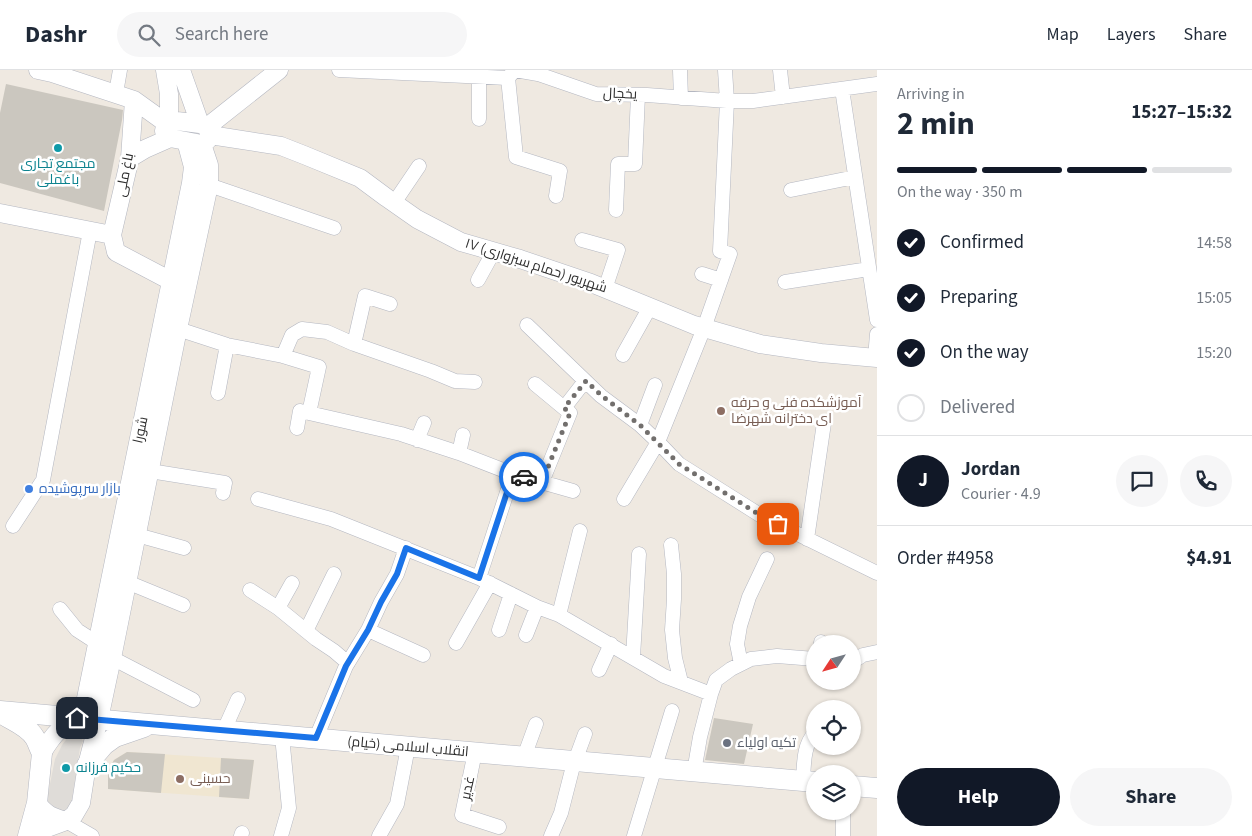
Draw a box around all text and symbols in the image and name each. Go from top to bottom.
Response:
search box [117,12,467,57]
text: Dashr [25,17,87,52]
icon: search [135,21,163,49]
text: Search here [175,21,268,48]
text: Map [1047,22,1079,47]
text: Layers [1107,22,1156,47]
text: Share [1184,22,1227,47]
street label: یخچال [603,83,638,105]
text: Arriving in [897,83,965,105]
text: 15:27–15:32 [1131,99,1232,126]
text: 2 min [897,101,975,147]
marker: مجتمع تجاری باغملی [52,142,64,154]
street label: باغ ملی [111,151,139,199]
place label: مجتمع تجاری باغملی [20,154,96,190]
text: On the way · 350 m [897,181,1022,203]
icon: check [897,229,925,257]
text: Confirmed [940,229,1024,256]
text: 14:58 [1196,232,1232,254]
street label: ۱۷ شهریور (حمام سبزواری) [462,234,610,298]
icon: check [897,284,925,312]
text: Preparing [940,284,1018,311]
text: 15:05 [1196,287,1232,309]
icon: check [897,339,925,367]
text: On the way [940,339,1029,366]
text: 15:20 [1196,342,1232,364]
place label: آموزشکده فنی و حرفه ای دخترانه شهرضا [731,393,862,429]
text: Delivered [940,394,1015,421]
marker: آموزشکده فنی و حرفه ای دخترانه شهرضا [715,405,727,417]
street label: شورا [128,415,154,445]
courier [499,452,549,502]
button: chat [1116,455,1168,507]
button: phone [1180,455,1232,507]
text: Jordan [961,456,1020,483]
icon: car [510,463,538,491]
text: J [918,467,928,494]
place label: بازار سرپوشیده [39,479,121,499]
marker: بازار سرپوشیده [23,483,35,495]
text: Courier · 4.9 [961,483,1041,505]
pin [757,503,799,545]
icon: bag [764,510,792,538]
text: Order #4958 [897,545,994,572]
text: $4.91 [1186,545,1232,572]
north arrow [806,635,861,690]
map controls [806,635,861,820]
pin [56,697,98,739]
button: locate [806,700,861,755]
icon: home [63,704,91,732]
street label: انقلاب اسلامی (خیام) [346,732,470,762]
place label: تکیه اولیاء [737,733,796,753]
marker: تکیه اولیاء [721,737,733,749]
place label: حکیم فرزانه [76,758,141,778]
marker: حکیم فرزانه [60,762,72,774]
button: layers [806,765,861,820]
button: Help [897,768,1060,826]
button: Share [1070,768,1232,826]
place label: حسینی [190,769,230,789]
marker: حسینی [174,773,186,785]
street label: غدیر [456,774,480,803]

